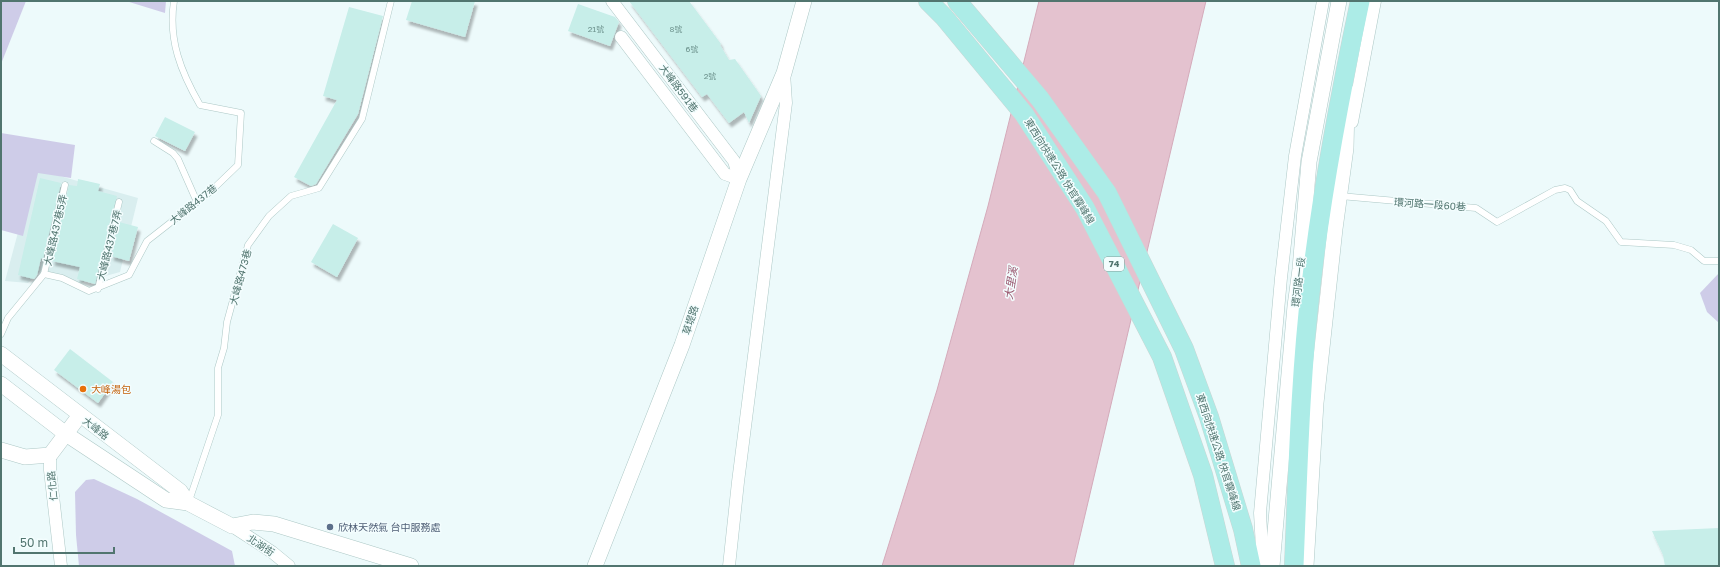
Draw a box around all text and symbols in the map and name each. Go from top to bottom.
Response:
house number: 21號 [588,24,604,34]
house number: 8號 [670,24,682,34]
house number: 6號 [686,44,698,54]
street label: 大峰路591巷 [657,62,701,114]
house number: 2號 [704,71,716,81]
street label: 東西向快速公路 快官霧峰線 [1022,116,1098,226]
street label: 大峰路437巷 [167,181,219,227]
street label: 大峰路437巷5弄 [41,193,69,267]
street label: 環河路一段60巷 [1394,195,1466,213]
street label: 大峰路437巷7弄 [94,208,124,282]
street label: 大峰路473巷 [227,248,253,306]
street label: 環河路一段 [1289,256,1307,308]
road number: 74 [1104,257,1124,271]
water label: 大里溪 [1002,264,1020,300]
street label: 草堤路 [680,304,700,336]
place label: 大峰湯包 [91,383,131,395]
marker: 大峰湯包 [78,384,88,394]
street label: 東西向快速公路 快官霧峰線 [1194,392,1244,512]
street label: 大峰路 [80,414,112,442]
street label: 仁化路 [44,470,60,502]
place label: 欣林天然氣 台中服務處 [338,521,441,533]
marker: 欣林天然氣 台中服務處 [325,522,335,532]
scale bar [14,529,114,555]
street label: 北湖街 [245,532,277,558]
text: 50 m [20,535,48,550]

